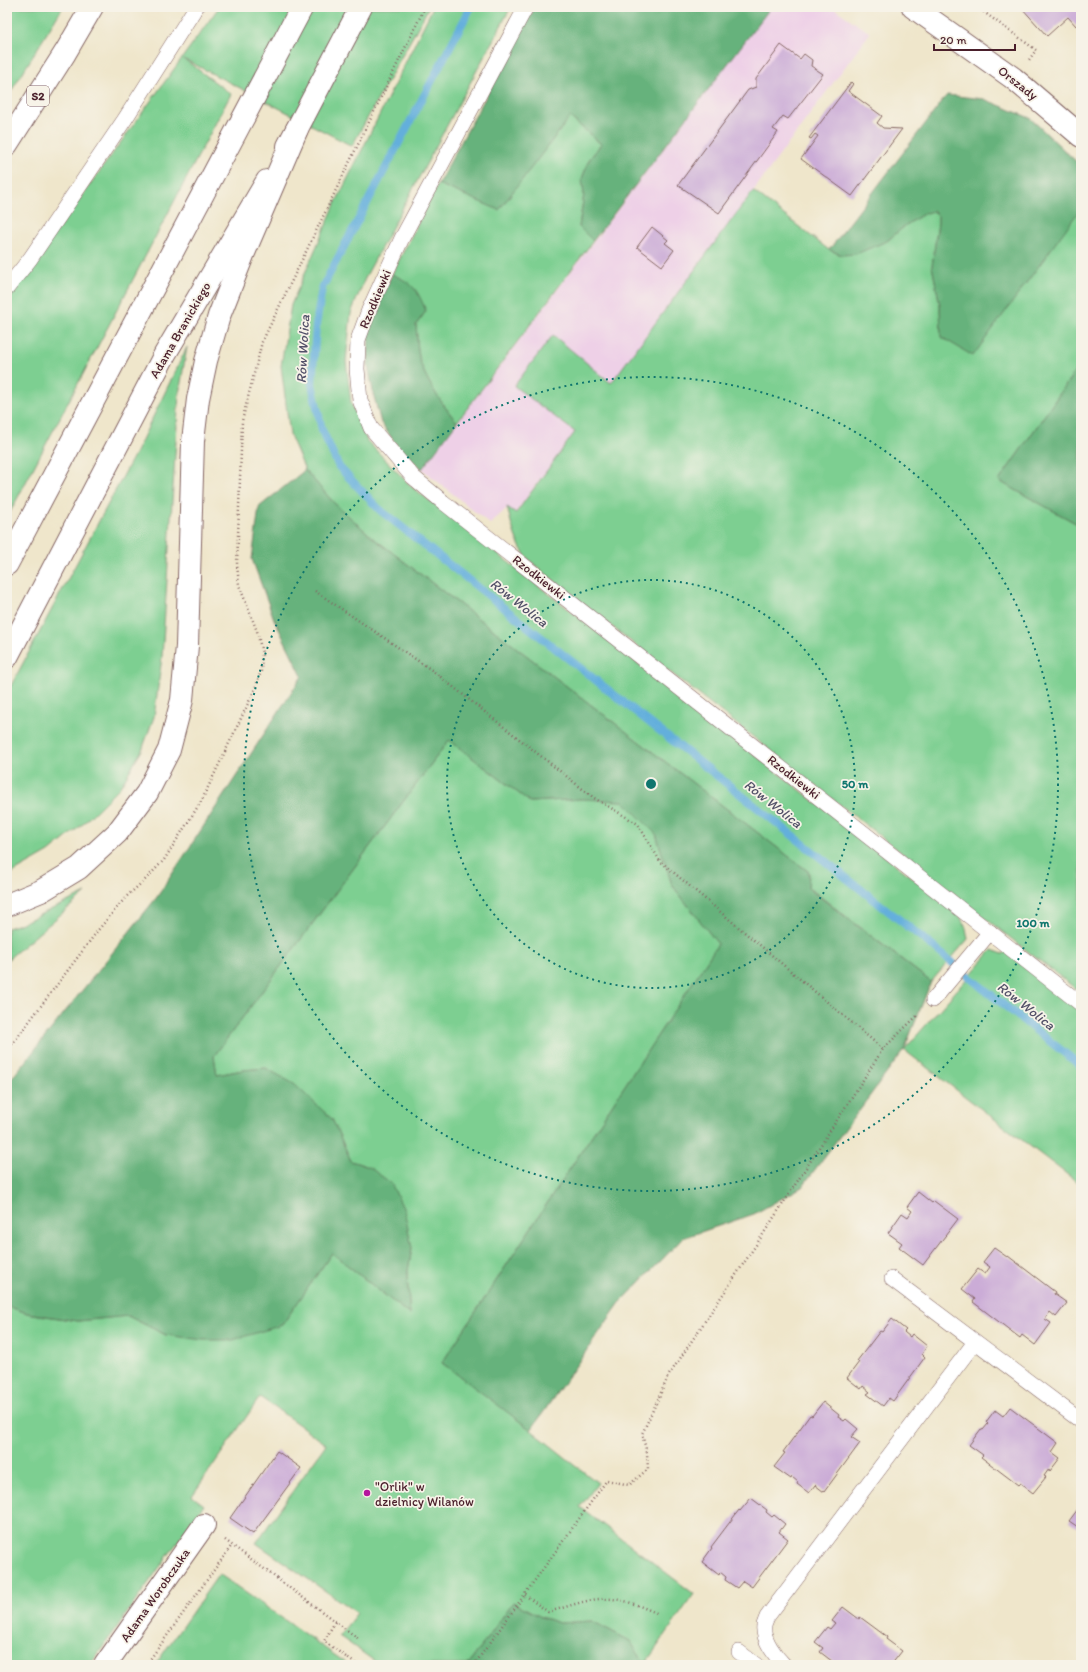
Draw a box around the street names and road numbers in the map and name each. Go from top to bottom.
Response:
street label: Orszady [995,63,1041,103]
road number: S2 [27,86,49,106]
street label: Rzodkiewki [356,267,394,331]
street label: Adama Branickiego [146,279,214,381]
street label: Rzodkiewki [510,552,568,602]
street label: Rzodkiewki [765,752,823,802]
street label: Adama Worobczuka [117,1545,193,1645]

